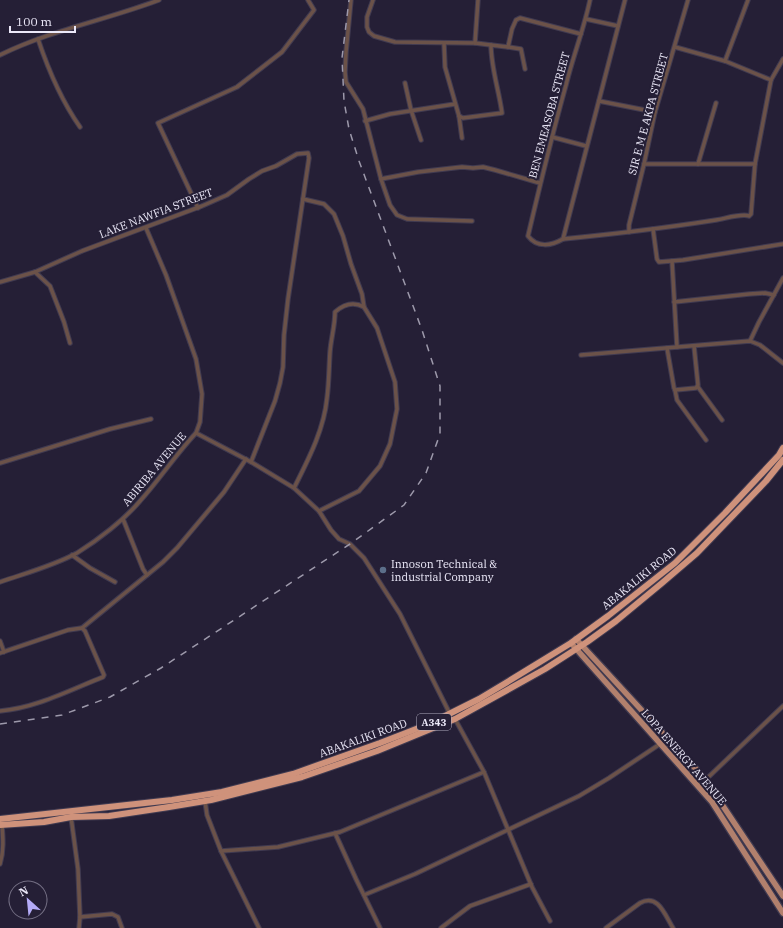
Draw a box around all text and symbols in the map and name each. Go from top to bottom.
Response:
scale bar [10,8,75,34]
text: 100 m [16,14,52,29]
street label: BEN EMEASOBA STREET [525,50,573,180]
street label: SIR E M E AKPA STREET [625,52,671,176]
street label: LAKE NAWFIA STREET [97,185,215,241]
street label: ABIRIBA AVENUE [119,429,189,509]
street label: ABAKALIKI ROAD [599,543,679,612]
place label: Innoson Technical & industrial Company [391,557,497,584]
marker: Innoson Technical & industrial Company [378,565,388,575]
street label: LOPA ENERGY AVENUE [638,706,730,808]
road number: A343 [417,714,451,730]
street label: ABAKALIKI ROAD [317,716,409,760]
north arrow [8,880,48,920]
text: N [16,883,31,899]

